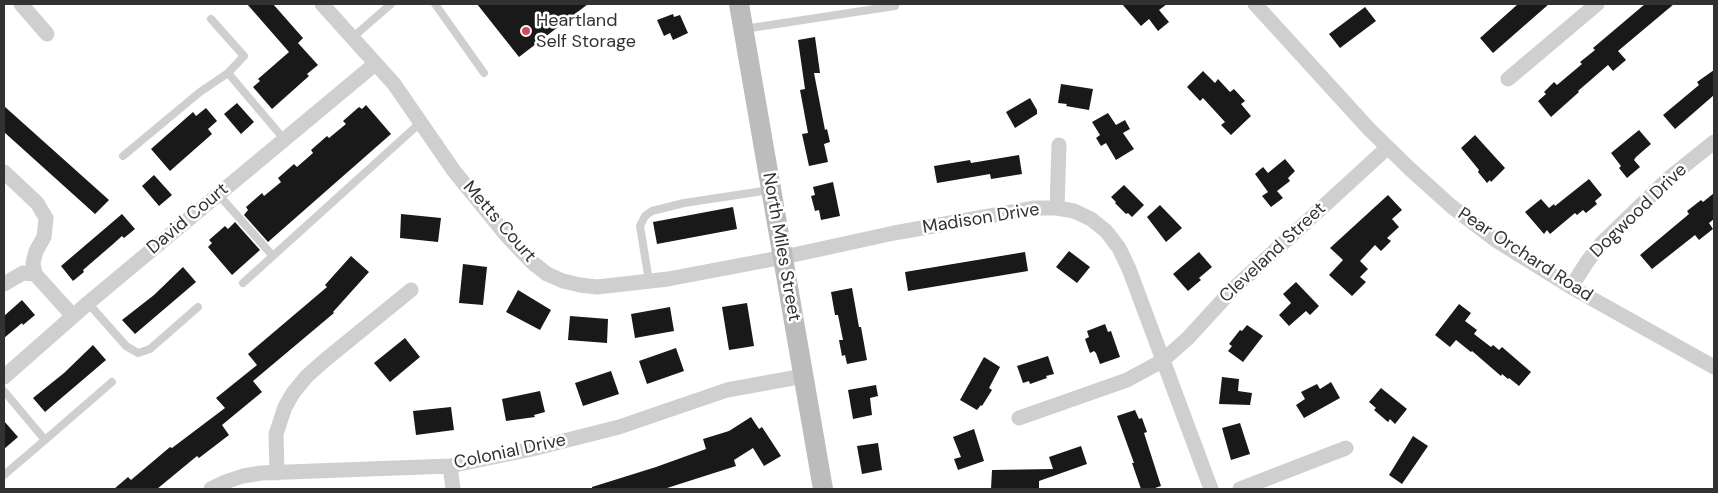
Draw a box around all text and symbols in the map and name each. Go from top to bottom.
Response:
place label: Heartland Self Storage [536,10,636,52]
marker: Heartland Self Storage [520,25,532,37]
street label: Dogwood Drive [1586,159,1692,263]
street label: North Miles Street [757,171,805,323]
street label: Metts Court [458,177,540,267]
street label: David Court [143,179,233,259]
street label: Cleveland Street [1215,198,1331,308]
street label: Madison Drive [921,199,1041,239]
street label: Pear Orchard Road [1454,203,1596,307]
street label: Colonial Drive [452,430,568,474]

